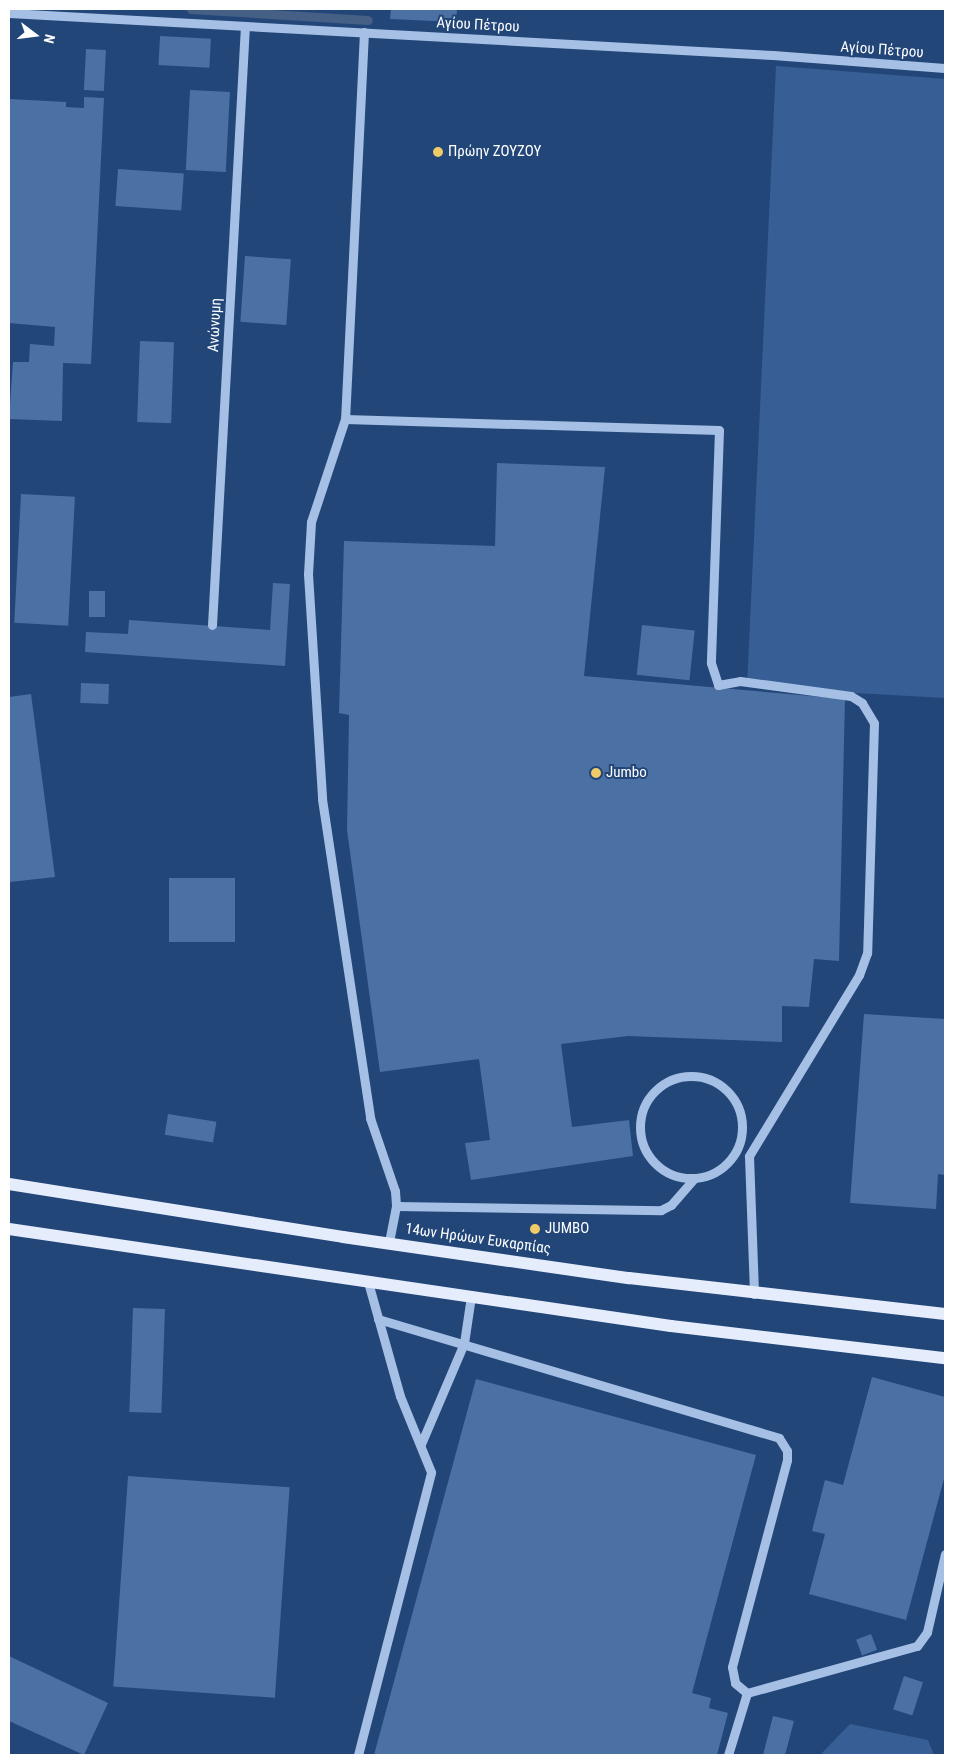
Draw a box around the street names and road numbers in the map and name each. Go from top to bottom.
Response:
street label: Αγίου Πέτρου [436,14,520,36]
street label: Αγίου Πέτρου [840,38,924,62]
street label: Ανώνυμη [205,298,225,352]
street label: 14ων Ηρώων Ευκαρπίας [404,1220,552,1258]

